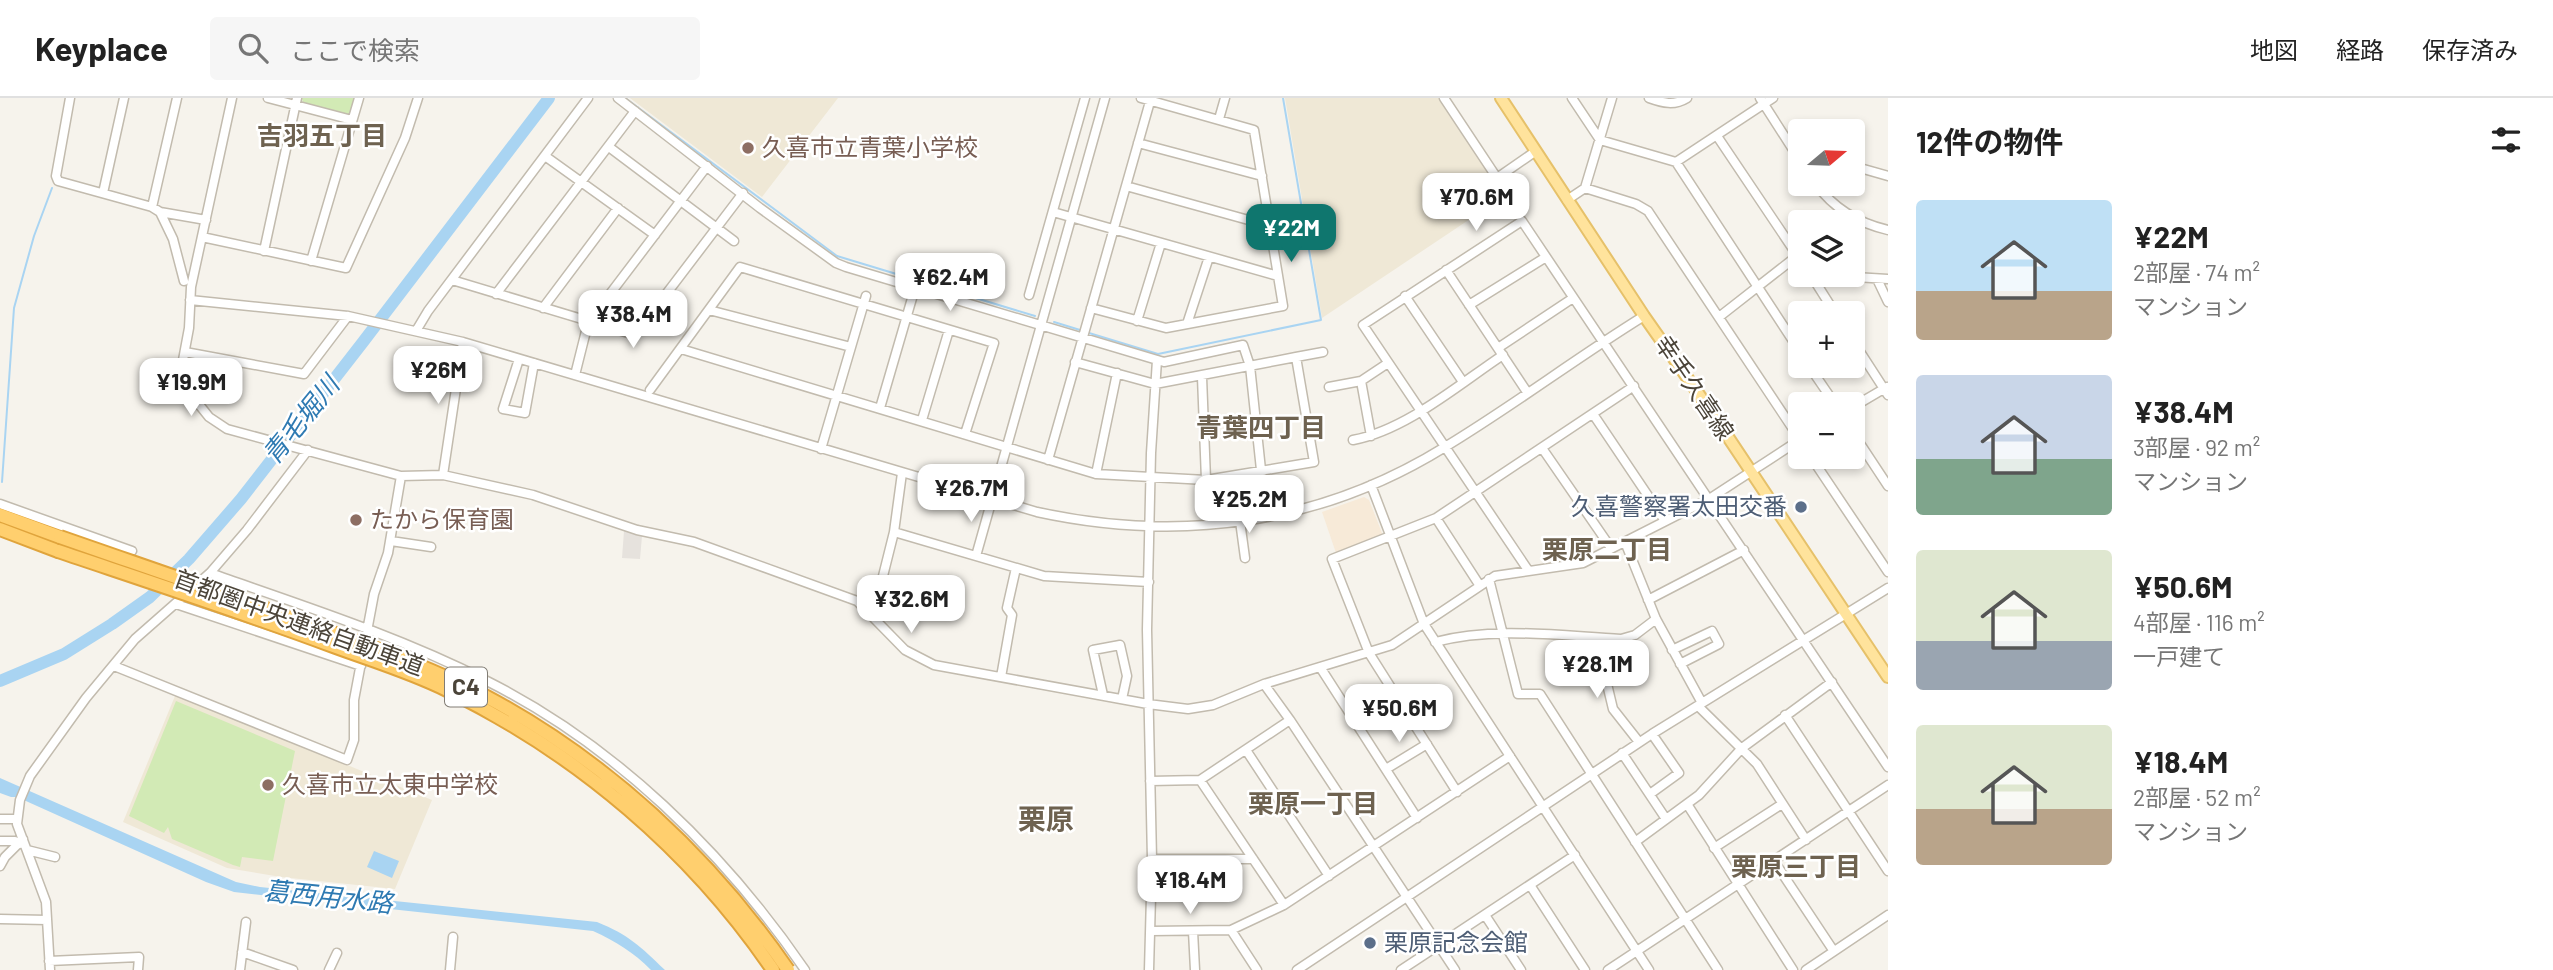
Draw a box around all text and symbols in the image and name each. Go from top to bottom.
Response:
search box [210,17,700,80]
text: Keyplace [35,28,168,68]
icon: search [234,29,272,67]
text: ここで検索 [290,34,420,65]
text: 地図 [2250,35,2298,64]
text: 経路 [2336,35,2384,64]
text: 保存済み [2422,35,2518,64]
district label: 吉羽五丁目 [257,119,387,150]
north arrow [1788,119,1866,196]
map controls [1788,119,1865,469]
icon: filters [2487,121,2525,159]
text: 12件の物件 [1916,123,2063,159]
place label: 久喜市立青葉小学校 [762,132,978,161]
marker: 久喜市立青葉小学校 [740,140,756,156]
pin: ¥70.6M [1419,174,1533,233]
text: ¥70.6M [1438,182,1514,210]
pin: ¥22M [1250,204,1332,264]
button: layers [1788,210,1865,287]
text: ¥22M [1262,213,1320,241]
text: ¥22M [2133,218,2209,254]
icon: home [1972,228,2056,312]
pin: ¥62.4M [893,254,1007,313]
text: 2部屋 · 74 m² [2133,258,2260,286]
text: ¥62.4M [911,262,989,290]
pin: ¥38.4M [576,290,690,350]
text: マンション [2133,292,2248,320]
text: ¥38.4M [594,299,672,327]
button: + [1788,301,1865,378]
street label: 幸手久喜線 [1650,329,1741,445]
pin: ¥26M [397,346,479,406]
text: ¥26M [409,355,467,383]
pin: ¥19.9M [134,358,248,418]
text: ¥19.9M [155,367,227,395]
water label: 青毛堀川 [255,367,346,469]
button: − [1788,392,1865,469]
text: ¥38.4M [2133,393,2234,429]
icon: home [1972,403,2056,487]
district label: 青葉四丁目 [1196,411,1326,442]
text: 3部屋 · 92 m² [2133,433,2260,461]
pin: ¥26.7M [914,464,1028,524]
text: マンション [2133,467,2248,495]
text: ¥26.7M [933,473,1009,501]
pin: ¥25.2M [1192,476,1306,535]
text: ¥25.2M [1211,484,1287,512]
place label: 久喜警察署太田交番 [1571,491,1787,520]
marker: 久喜警察署太田交番 [1793,499,1809,515]
place label: たから保育園 [370,504,514,533]
marker: たから保育園 [348,512,364,528]
district label: 栗原二丁目 [1542,533,1672,564]
street label: 首都圏中央連絡自動車道 [171,563,429,680]
text: ¥50.6M [2133,568,2233,604]
pin: ¥32.6M [854,575,968,635]
icon: home [1972,578,2056,662]
text: ¥32.6M [873,584,949,612]
text: 4部屋 · 116 m² [2133,608,2265,636]
pin: ¥28.1M [1540,640,1654,700]
text: 一戸建て [2133,642,2225,670]
text: ¥28.1M [1561,649,1633,677]
road number: C4 [445,667,487,706]
pin: ¥50.6M [1342,684,1456,744]
text: ¥50.6M [1361,693,1437,721]
text: ¥18.4M [2133,743,2228,779]
icon: home [1972,753,2056,837]
place label: 久喜市立太東中学校 [282,769,498,798]
marker: 久喜市立太東中学校 [260,777,276,793]
text: 2部屋 · 52 m² [2133,783,2261,811]
district label: 栗原一丁目 [1248,787,1378,818]
district label: 栗原 [1018,801,1074,835]
text: マンション [2133,817,2248,845]
district label: 栗原三丁目 [1731,850,1861,881]
pin: ¥18.4M [1133,856,1247,916]
text: ¥18.4M [1154,865,1226,893]
water label: 葛西用水路 [262,873,396,918]
place label: 栗原記念会館 [1384,927,1528,956]
marker: 栗原記念会館 [1362,935,1378,951]

